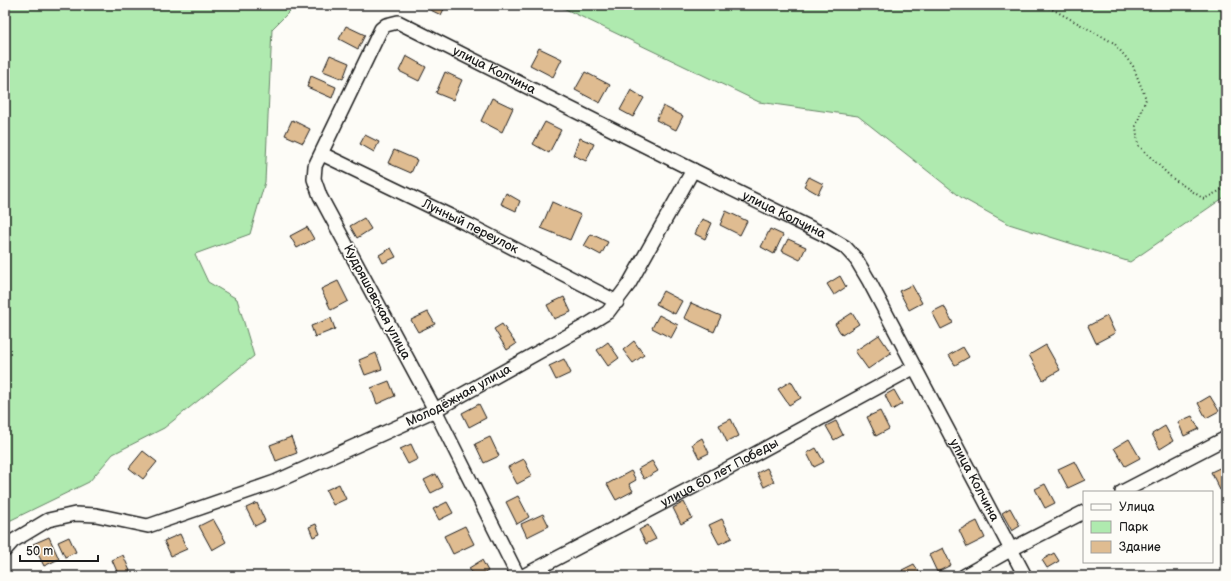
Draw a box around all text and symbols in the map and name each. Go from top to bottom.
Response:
street label: улица Колчина [450,43,539,98]
street label: улица Колчина [740,188,829,242]
street label: Лунный переулок [419,195,521,257]
street label: Кудряшовская улица [340,242,414,362]
street label: Молодёжная улица [403,361,514,430]
street label: улица 60 лет Победы [658,435,781,511]
street label: улица Колчина [946,436,1003,524]
legend [1083,491,1213,563]
text: Улица [1119,500,1155,515]
text: Парк [1119,520,1149,535]
scale bar [20,537,98,563]
text: Здание [1119,540,1161,555]
text: 50 m [26,544,53,559]

